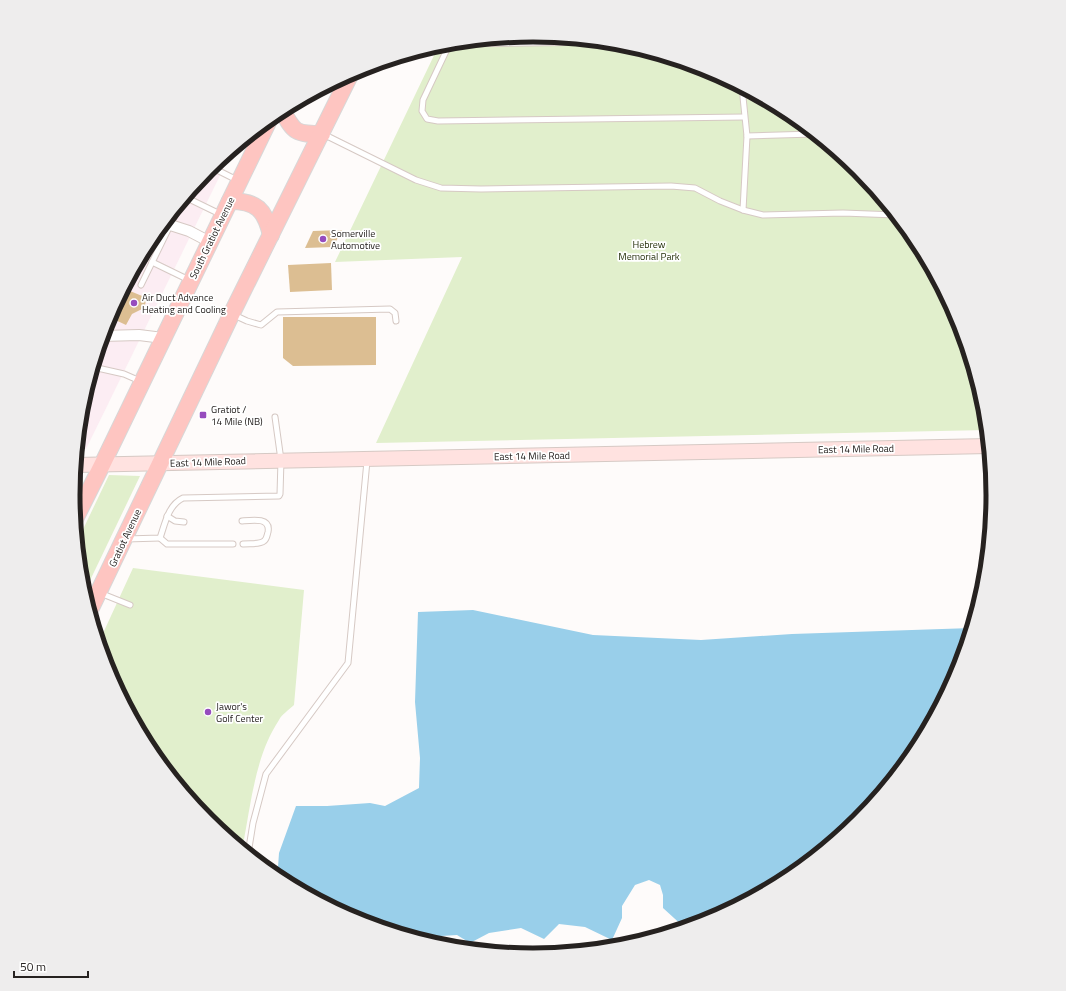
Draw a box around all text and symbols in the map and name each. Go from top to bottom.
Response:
street label: South Gratiot Avenue [186,194,238,282]
place label: Somerville Automotive [331,226,380,253]
marker: Somerville Automotive [318,234,328,244]
park label: Hebrew Memorial Park [618,237,680,264]
place label: Air Duct Advance Heating and Cooling [142,290,226,317]
marker: Air Duct Advance Heating and Cooling [129,298,139,308]
place label: Gratiot / 14 Mile (NB) [211,402,263,429]
marker: Gratiot / 14 Mile (NB) [198,410,208,420]
street label: East 14 Mile Road [818,441,894,457]
street label: East 14 Mile Road [494,448,570,464]
street label: East 14 Mile Road [170,453,246,471]
street label: Gratiot Avenue [105,506,145,570]
place label: Jawor's Golf Center [216,699,264,726]
marker: Jawor's Golf Center [203,707,213,717]
scale bar [14,953,88,979]
text: 50 m [20,957,46,976]

